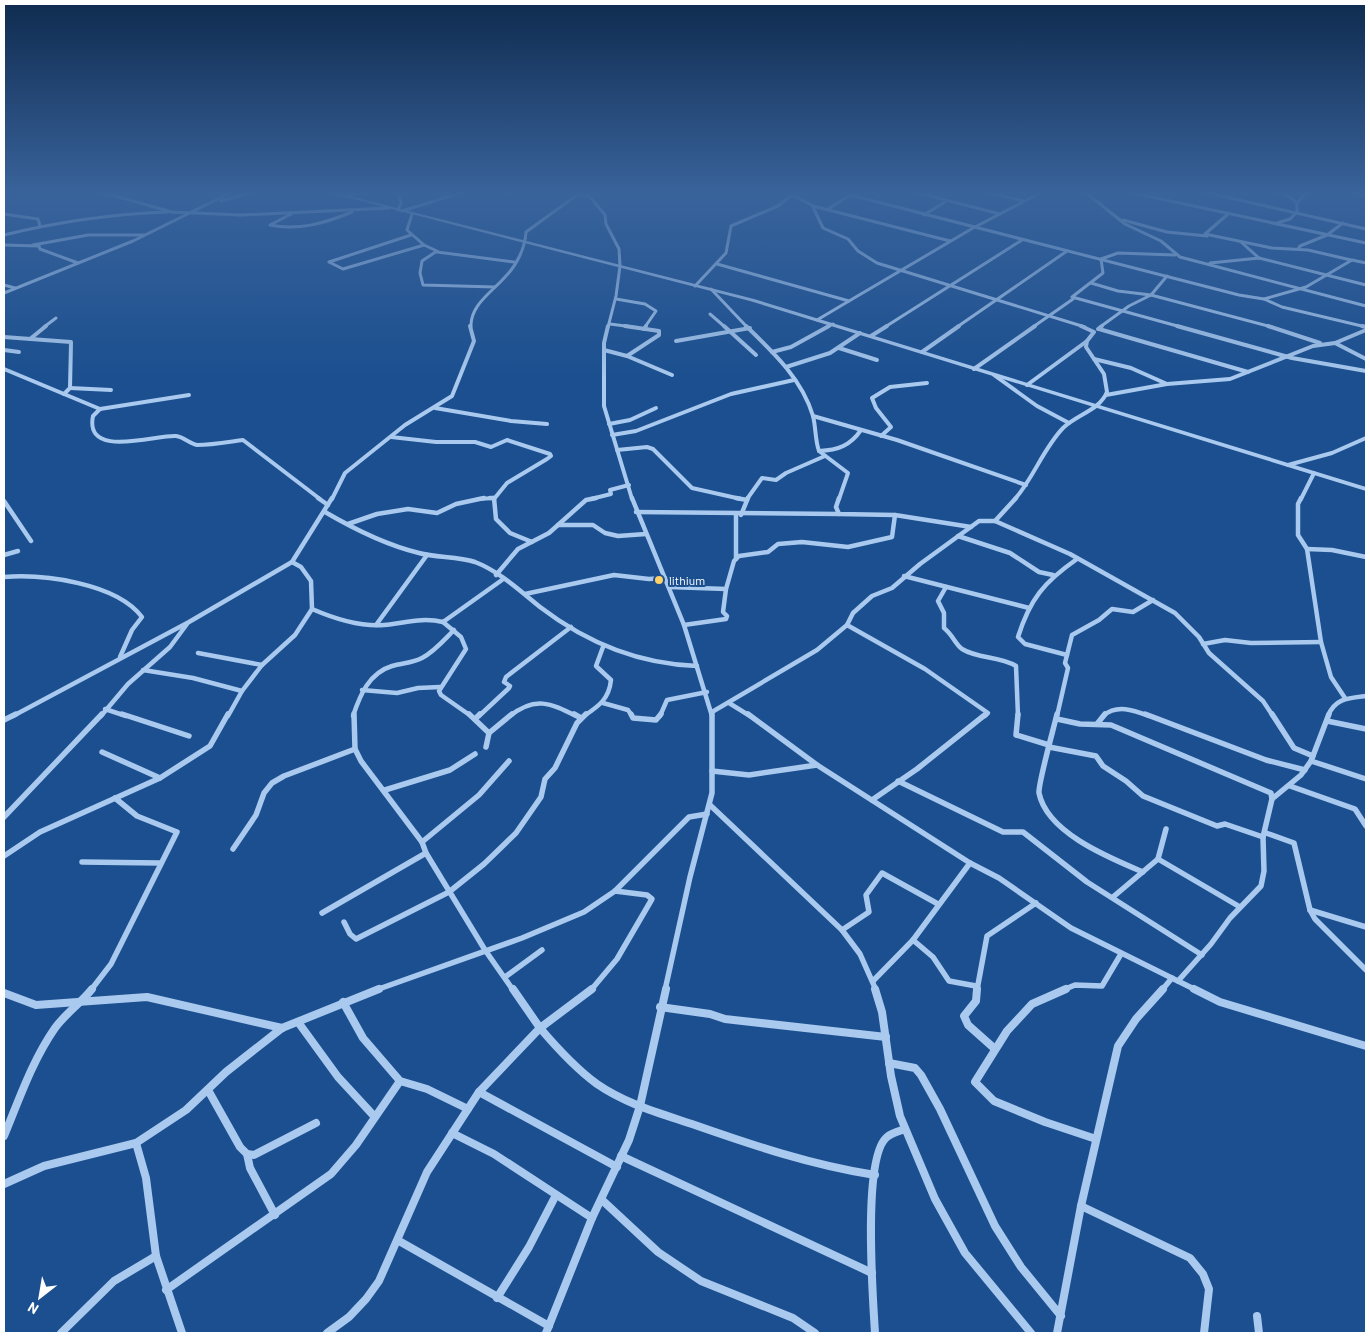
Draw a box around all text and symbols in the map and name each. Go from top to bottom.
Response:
place label: lithium [669,573,705,587]
marker: lithium [653,574,665,586]
north arrow [15,1272,65,1322]
text: N [25,1299,41,1318]

